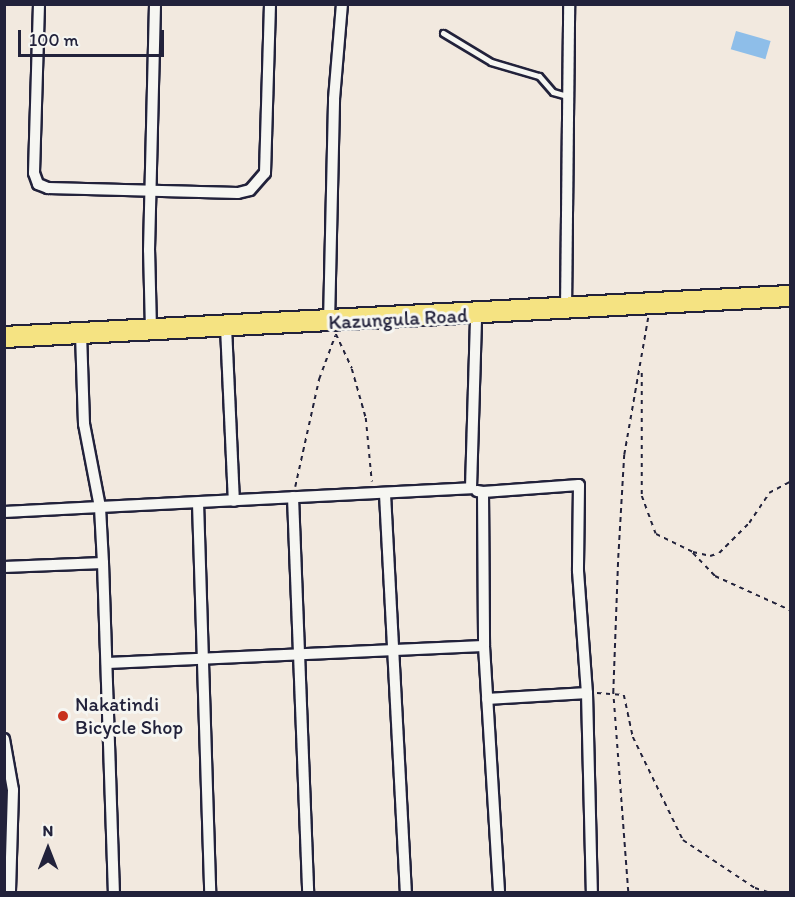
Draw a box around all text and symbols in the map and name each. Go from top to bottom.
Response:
scale bar [21,18,166,56]
text: 100 m [29,29,79,51]
street label: Kazungula Road [328,303,468,335]
place label: Nakatindi Bicycle Shop [75,692,183,739]
marker: Nakatindi Bicycle Shop [56,709,70,723]
north arrow [18,819,78,879]
text: N [43,821,53,840]

